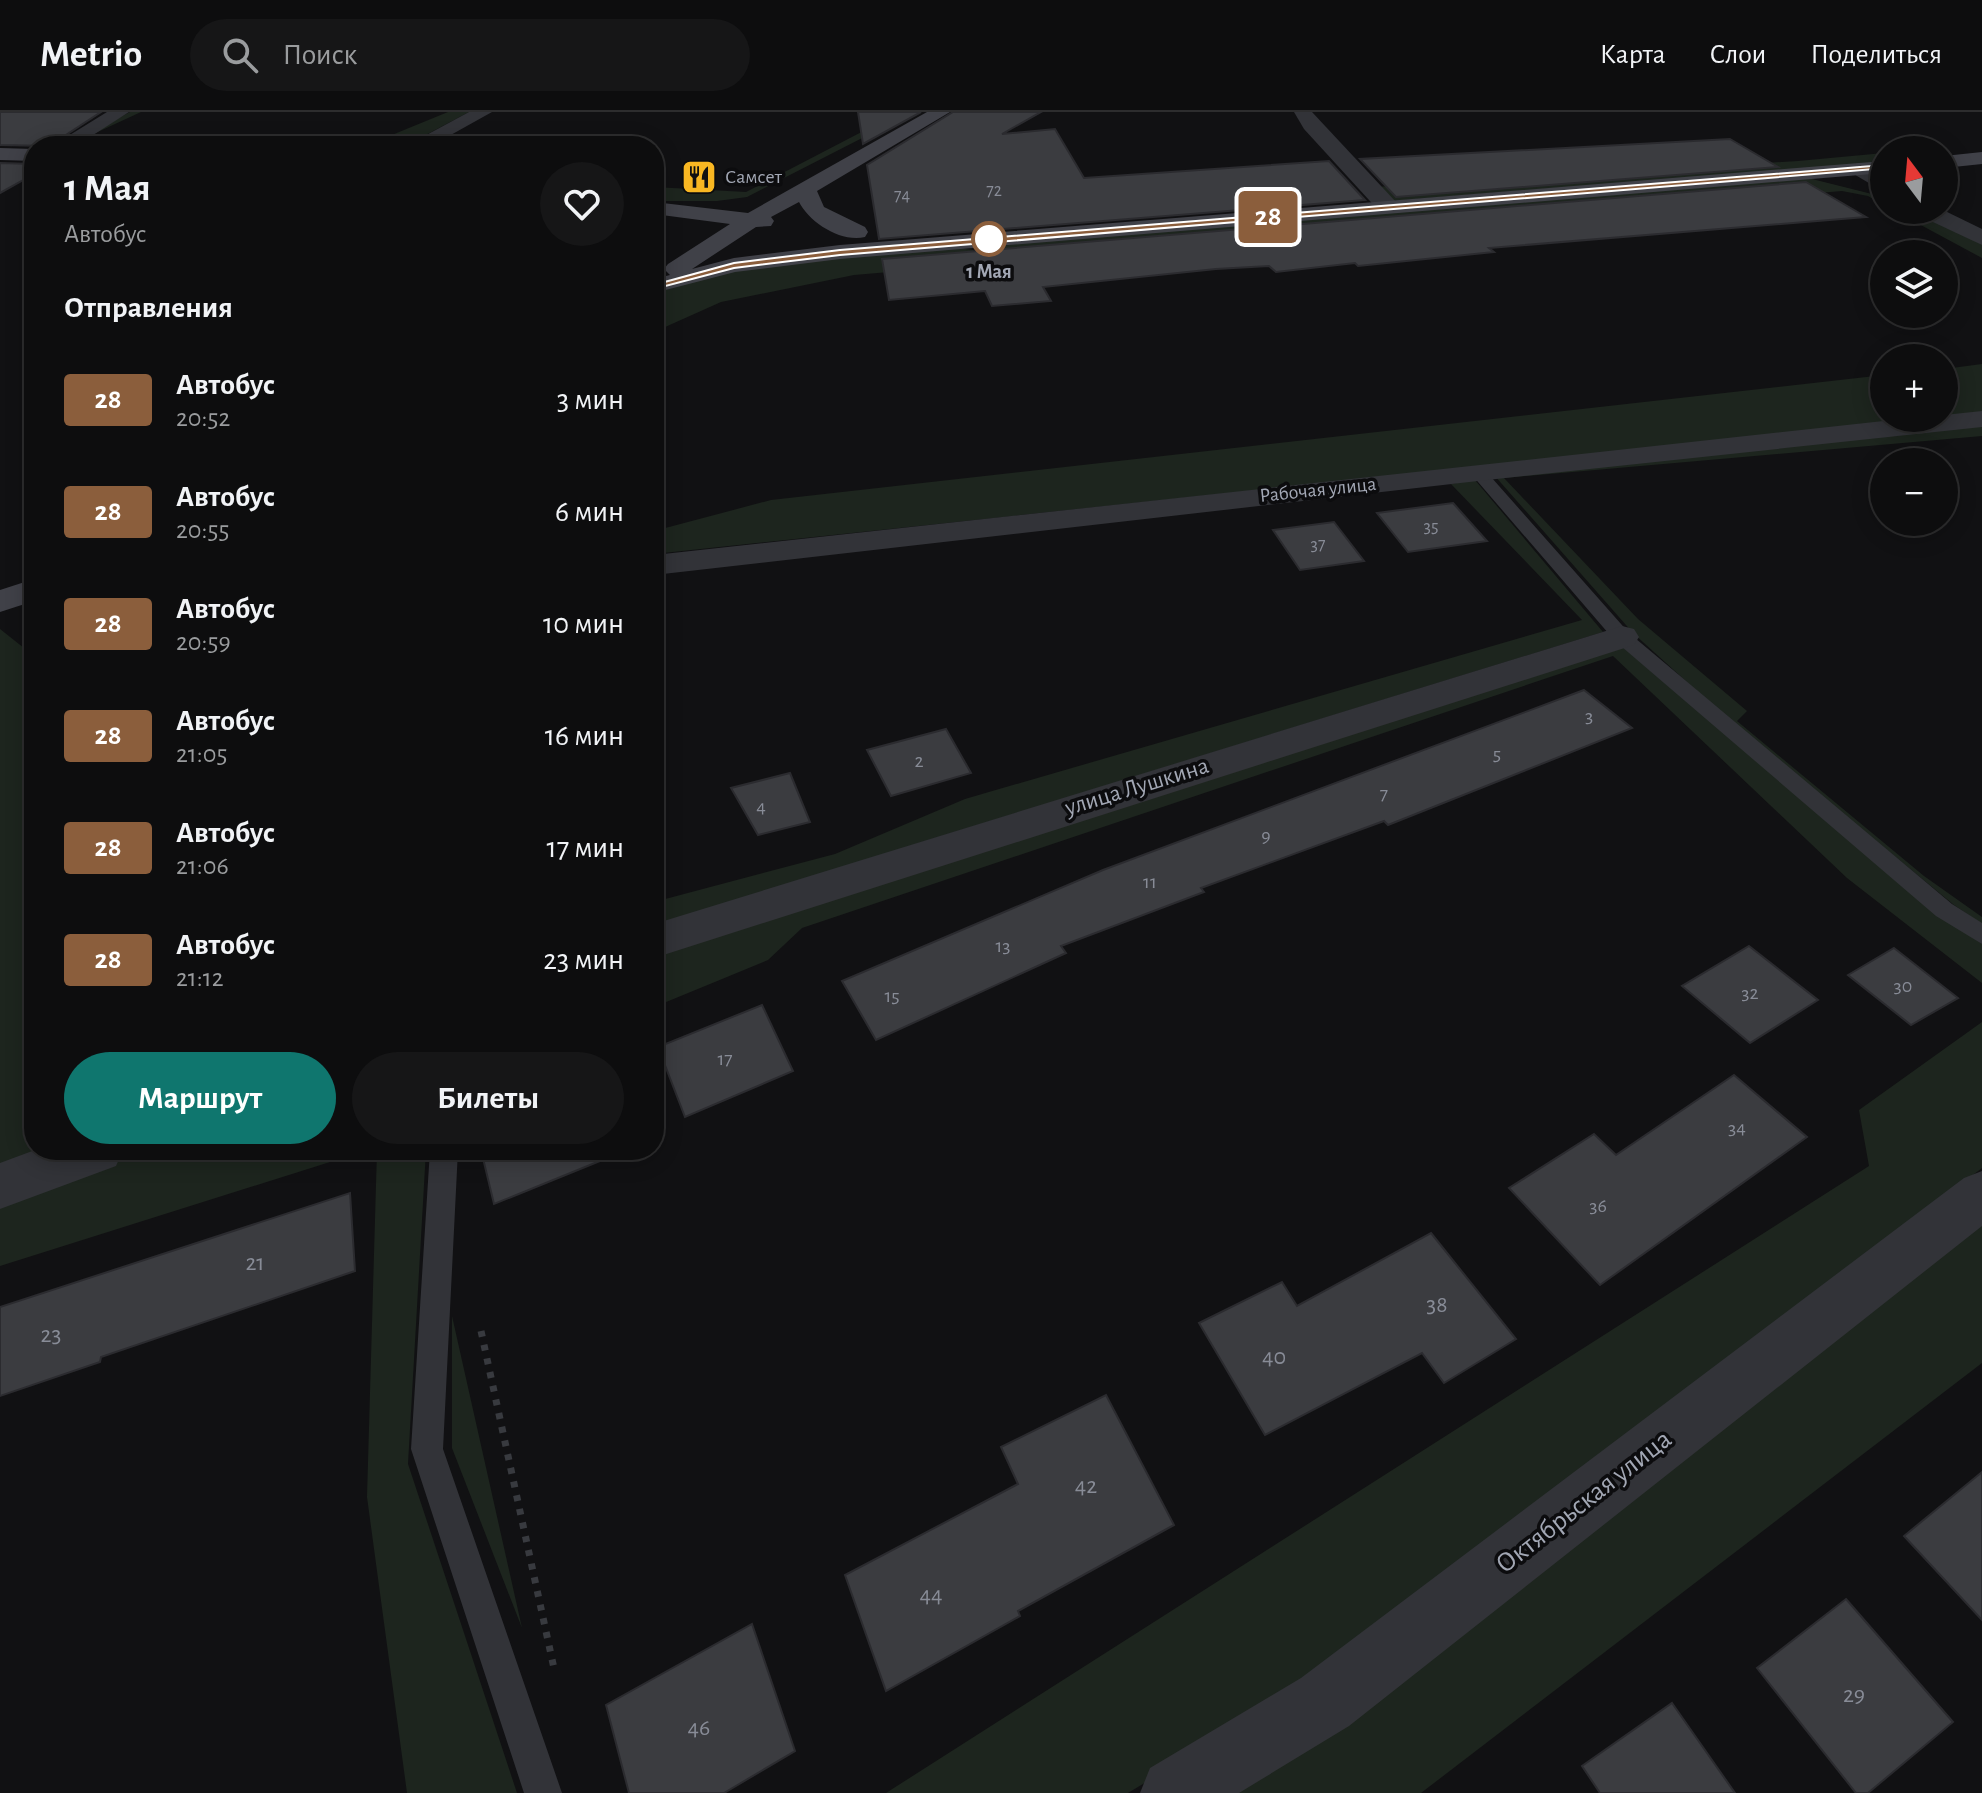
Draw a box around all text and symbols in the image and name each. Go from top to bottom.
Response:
search box [190,19,750,91]
icon: search [218,33,262,77]
text: Metrio [40,36,142,74]
text: Поиск [282,40,357,70]
text: Карта [1600,41,1666,69]
text: Слои [1710,41,1766,69]
text: Поделиться [1810,41,1942,69]
north arrow [1870,136,1958,224]
map controls [1870,136,1958,536]
restaurant icon: Самсет [680,158,718,196]
button: heart [540,162,624,246]
place label: Самсет [725,167,783,187]
text: 1 Мая [64,170,151,208]
house number: 72 [986,182,1002,200]
house number: 74 [894,187,910,205]
line badge: 28 [1232,191,1304,243]
text: 28 [1255,203,1282,231]
text: Автобус [64,221,147,247]
marker: 1 Мая [972,222,1006,256]
button: layers [1870,240,1958,328]
place label: 1 Мая [966,262,1012,282]
text: Отправления [64,293,233,323]
button: + [1870,344,1958,432]
text: Автобус [176,370,275,400]
text: 3 мин [557,385,624,415]
text: 28 [95,386,122,414]
text: 20:52 [176,405,230,431]
button: − [1870,448,1958,536]
street label: Рабочая улица [1259,474,1377,506]
text: Автобус [176,482,275,512]
text: 6 мин [555,497,624,527]
text: 28 [95,498,122,526]
text: 20:55 [176,517,229,543]
house number: 35 [1424,518,1438,536]
house number: 37 [1311,536,1325,554]
text: Автобус [176,594,275,624]
text: 10 мин [543,609,624,639]
text: 28 [95,610,122,638]
text: 20:59 [176,629,231,655]
text: Автобус [176,706,275,736]
house number: 3 [1585,706,1593,726]
text: 16 мин [545,721,624,751]
text: 28 [95,722,122,750]
text: 21:05 [176,741,227,767]
house number: 5 [1493,744,1501,764]
house number: 2 [914,751,924,771]
street label: улица Лушкина [1061,754,1212,821]
house number: 7 [1380,784,1388,804]
house number: 4 [756,797,766,817]
text: Автобус [176,818,275,848]
house number: 9 [1261,826,1271,846]
text: 17 мин [546,833,624,863]
text: 28 [95,834,122,862]
text: 21:06 [176,853,229,879]
house number: 11 [1143,872,1157,892]
text: Автобус [176,930,275,960]
house number: 13 [995,936,1011,956]
text: 23 мин [543,945,624,975]
text: 28 [95,946,122,974]
text: 21:12 [176,965,224,991]
house number: 30 [1894,976,1912,996]
house number: 32 [1741,983,1759,1003]
house number: 15 [884,986,900,1006]
house number: 17 [717,1049,733,1069]
button: Маршрут [64,1052,336,1144]
button: Билеты [352,1052,624,1144]
house number: 34 [1728,1118,1746,1138]
house number: 36 [1589,1196,1607,1216]
house number: 21 [245,1251,265,1275]
house number: 38 [1426,1293,1448,1317]
house number: 23 [41,1323,61,1347]
house number: 40 [1262,1345,1286,1369]
street label: Октябрьская улица [1491,1425,1677,1579]
house number: 42 [1075,1474,1097,1498]
house number: 44 [919,1583,943,1607]
house number: 29 [1843,1683,1865,1707]
house number: 46 [688,1716,710,1740]

